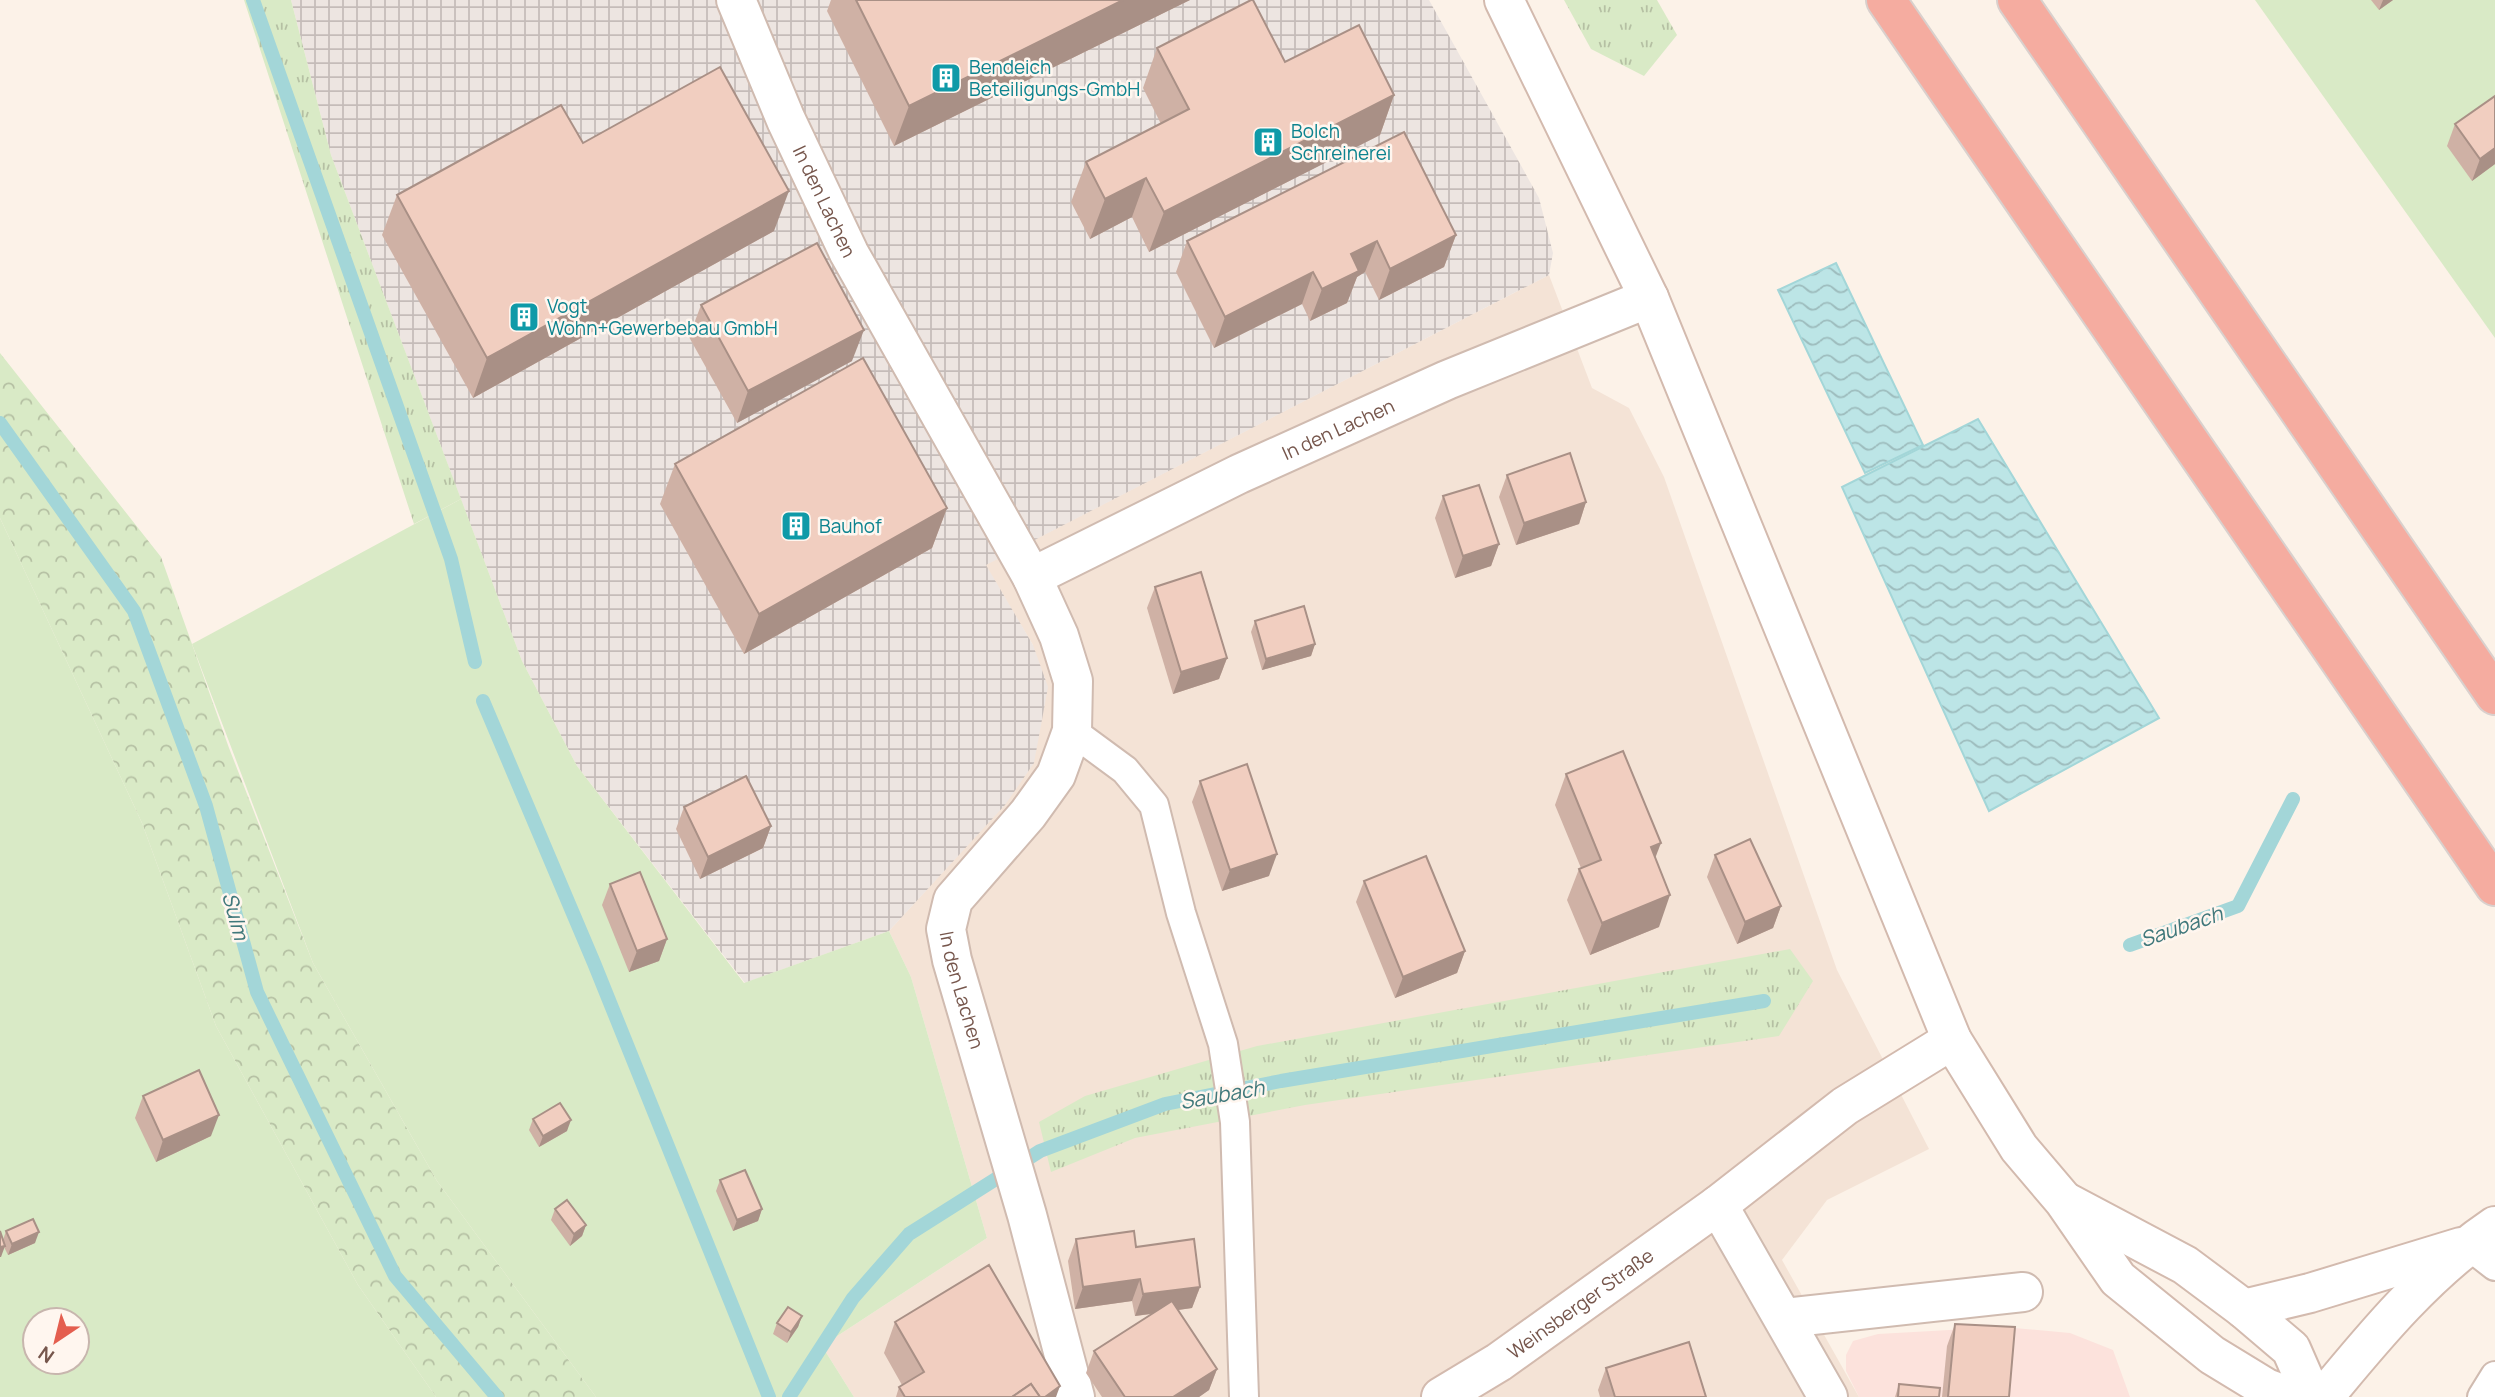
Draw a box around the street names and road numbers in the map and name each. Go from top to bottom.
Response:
street label: In den Lachen [787,141,862,262]
street label: In den Lachen [1278,392,1399,466]
street label: In den Lachen [934,929,990,1052]
street label: Weinsberger Straße [1502,1242,1659,1365]

